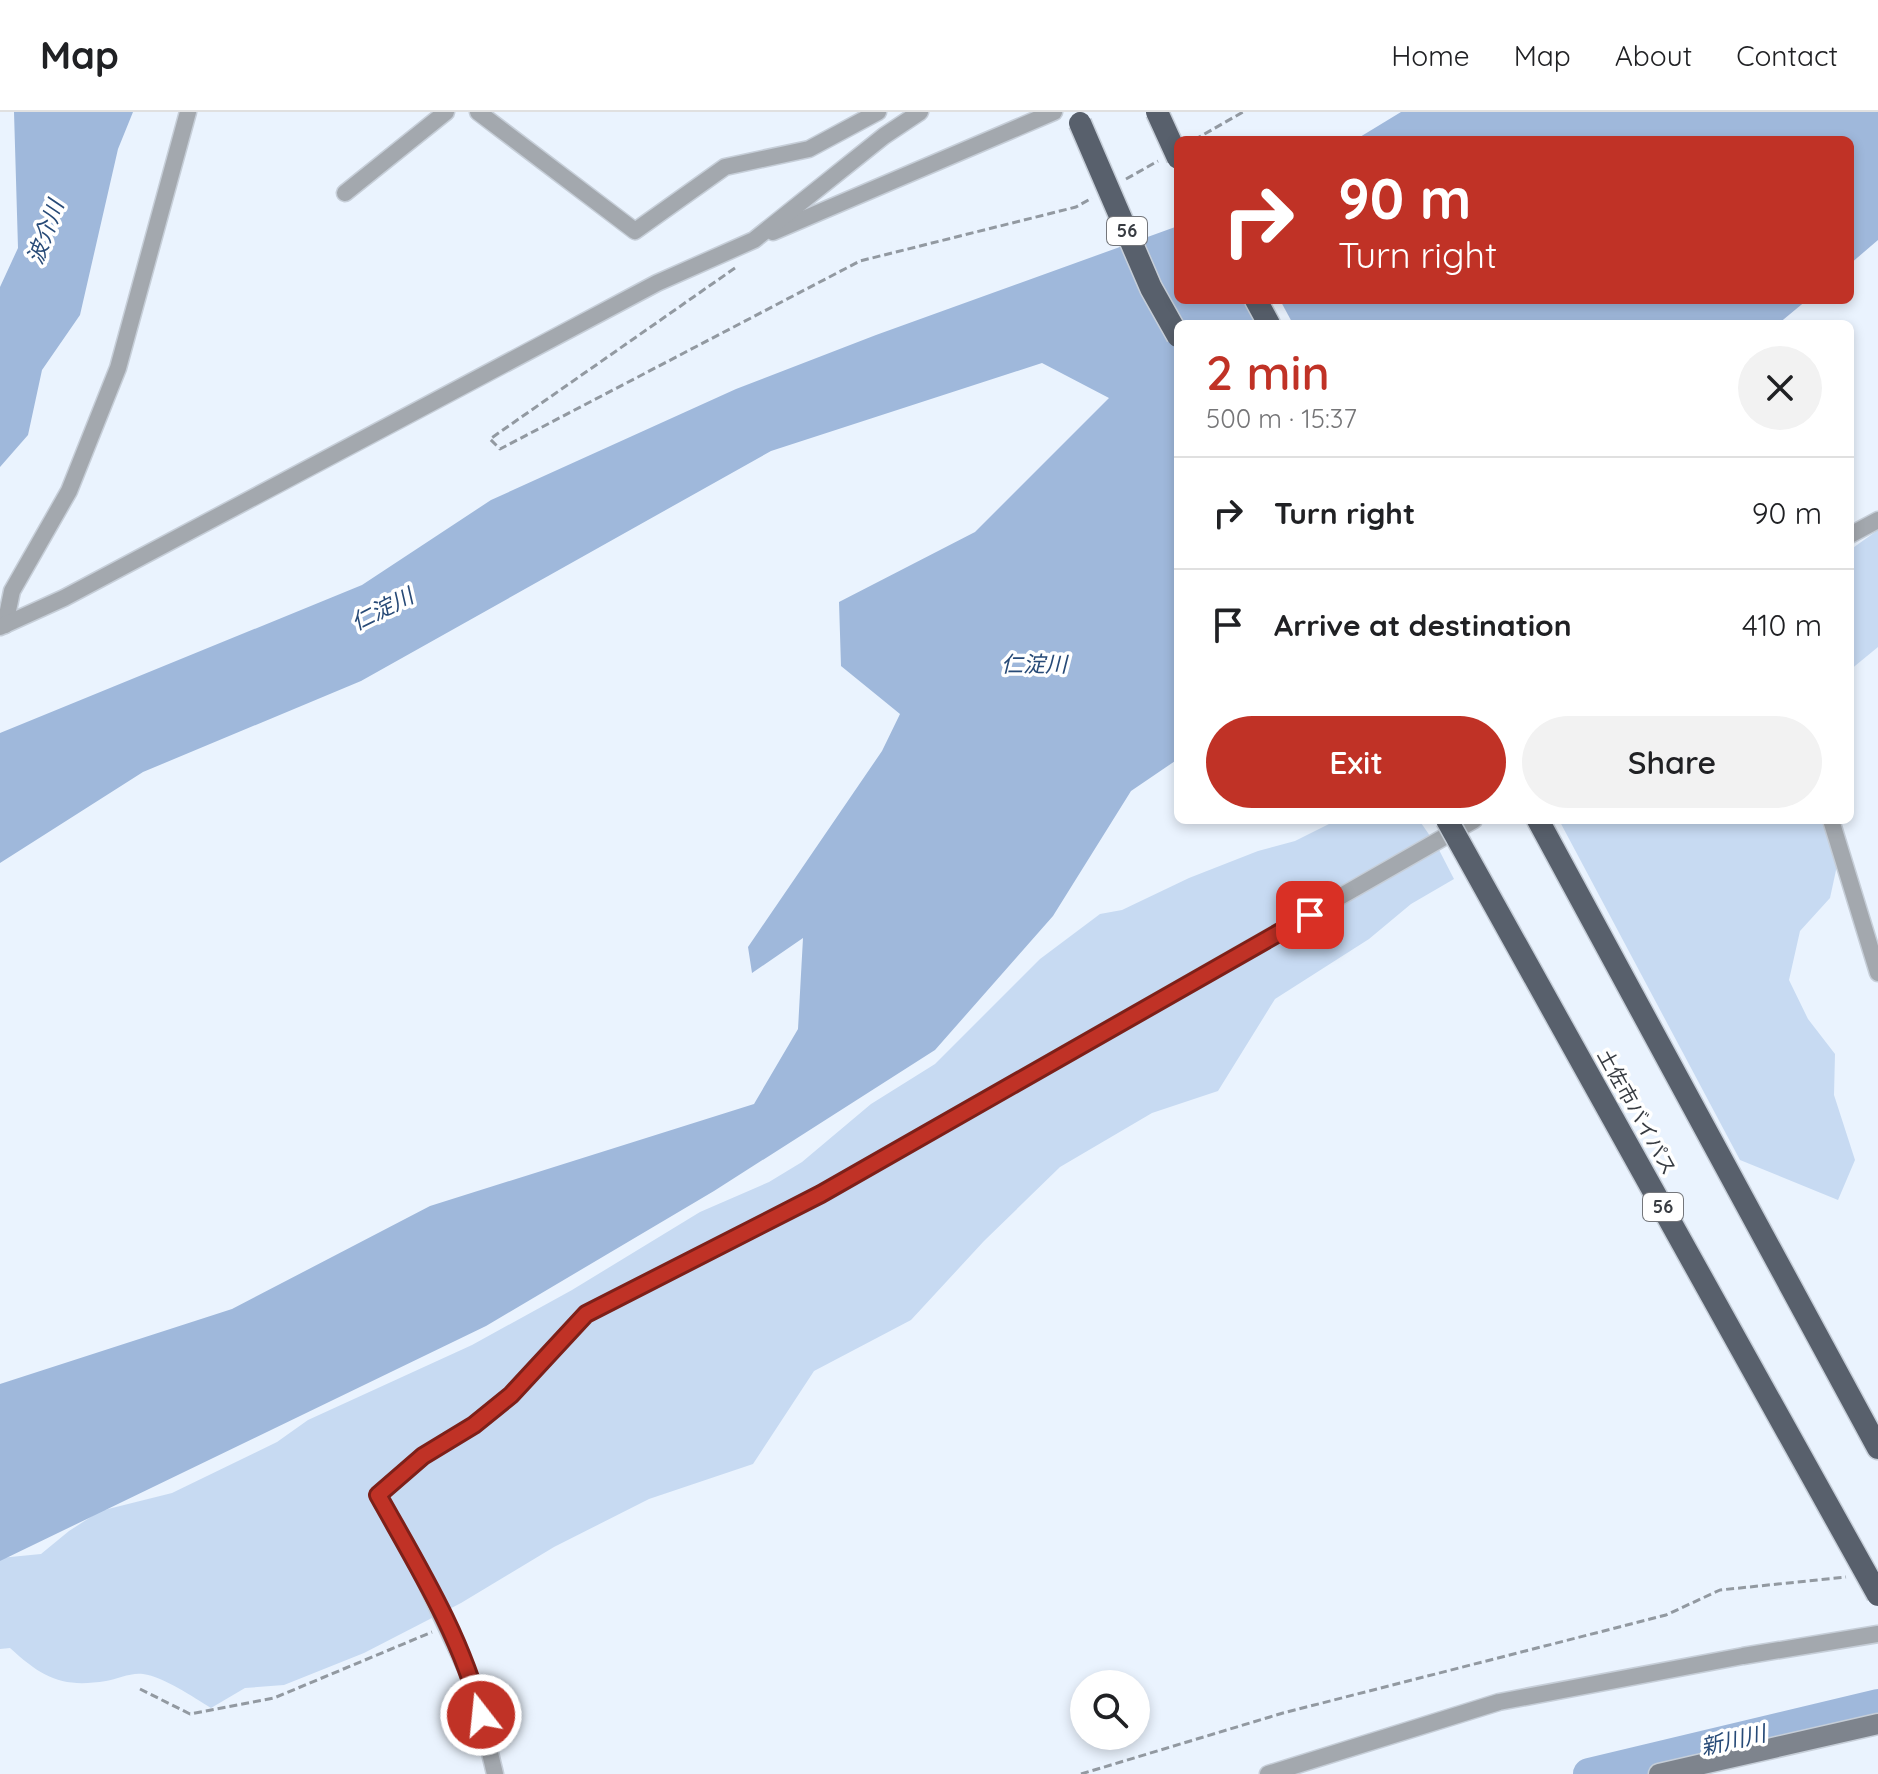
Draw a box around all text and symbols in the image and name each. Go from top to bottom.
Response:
text: Map [40,31,119,79]
text: Home [1391,38,1470,73]
text: Map [1514,38,1571,73]
text: About [1615,38,1692,73]
text: Contact [1736,38,1838,73]
text: 90 m [1338,163,1472,233]
icon: right [1206,168,1310,272]
water label: 波介川 [21,194,70,268]
road number: 56 [1107,217,1147,245]
text: Turn right [1338,232,1497,277]
text: 2 min [1206,342,1330,402]
button: close [1738,346,1822,430]
text: 500 m · 15:37 [1206,402,1357,435]
icon: right [1206,491,1250,535]
text: Turn right [1274,494,1415,532]
text: 90 m [1752,494,1822,532]
water label: 仁淀川 [346,581,420,636]
icon: arrive [1206,603,1250,647]
text: Arrive at destination [1274,606,1572,644]
text: 410 m [1742,606,1822,644]
water label: 仁淀川 [1001,650,1069,678]
button: Exit [1206,716,1506,808]
button: Share [1522,716,1822,808]
pin [1276,881,1344,949]
icon: arrive [1288,893,1332,937]
street label: 土佐市バイパス [1593,1045,1682,1179]
road number: 56 [1643,1193,1683,1221]
map controls [1070,1670,1150,1750]
button: search [1070,1670,1150,1750]
position arrow [439,1673,523,1757]
water label: 新川川 [1698,1718,1770,1761]

